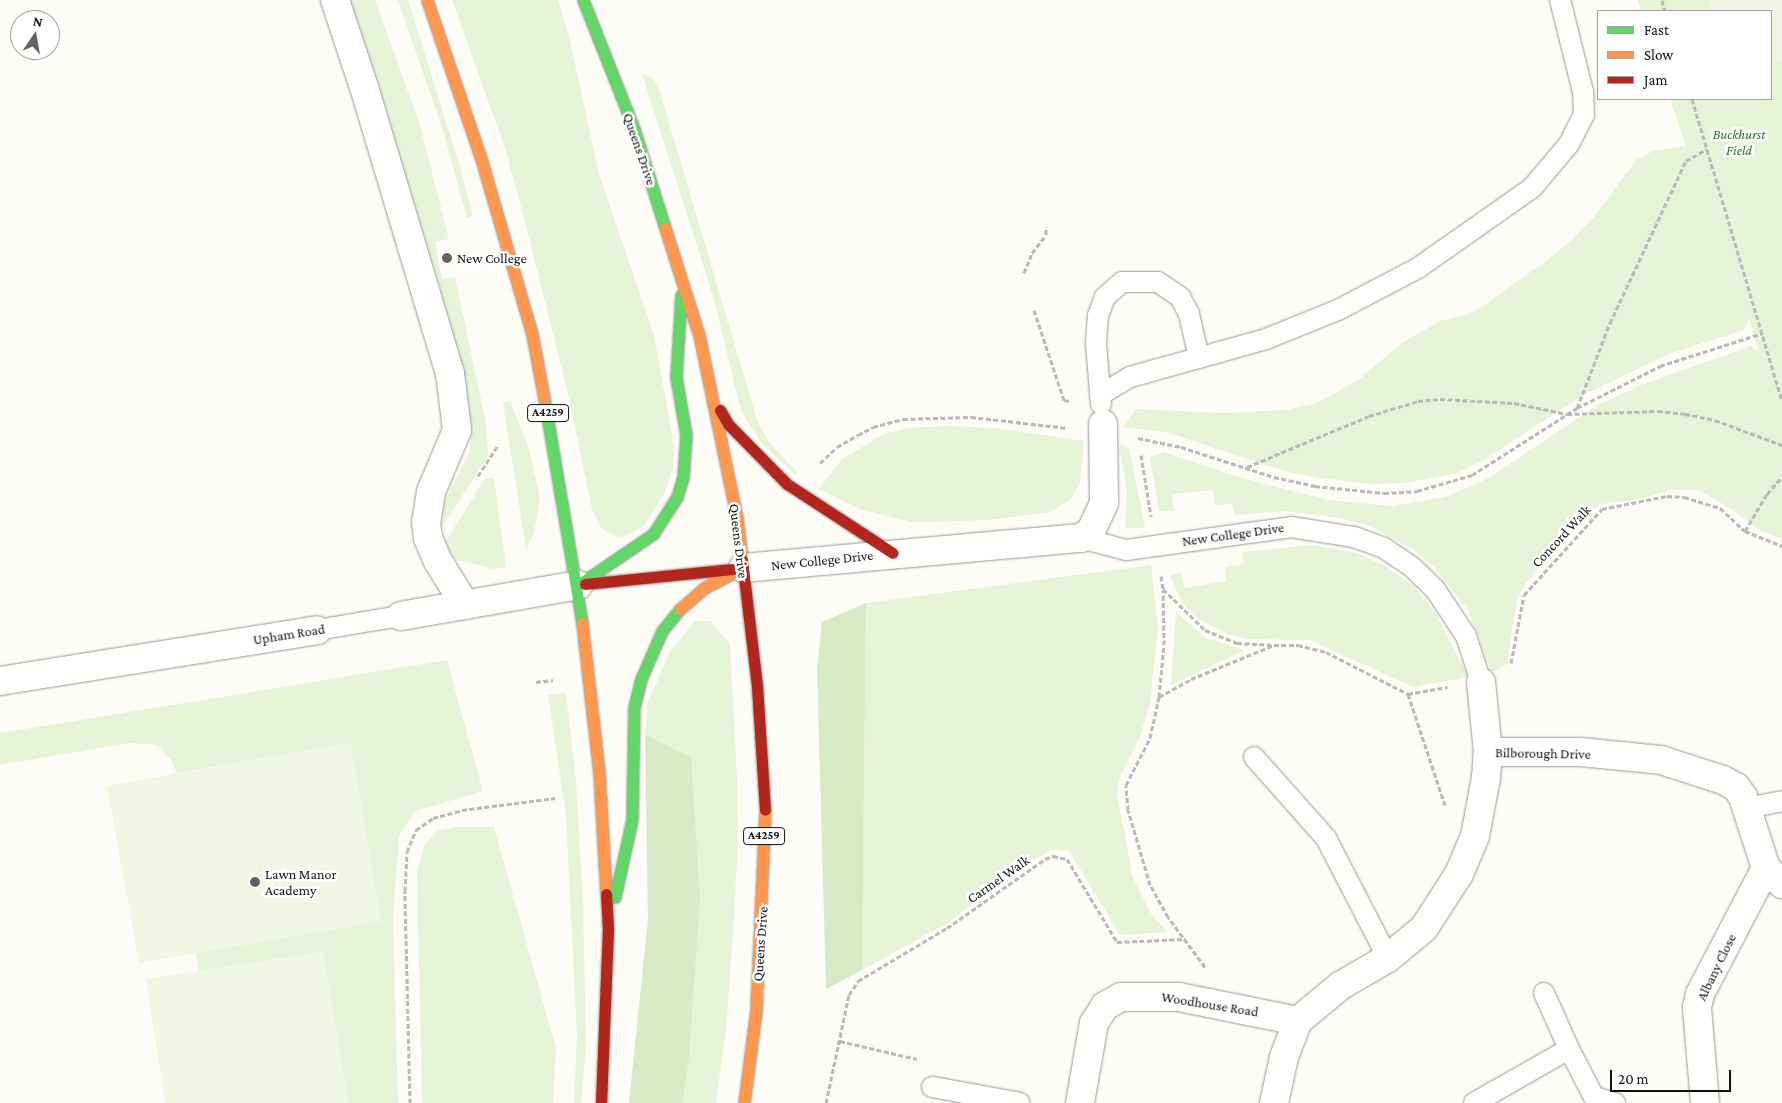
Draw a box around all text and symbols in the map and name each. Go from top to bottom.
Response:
north arrow [10,10,60,60]
legend [1597,10,1772,100]
text: N [32,12,44,30]
text: Fast [1644,22,1669,38]
text: Slow [1644,47,1673,63]
text: Jam [1644,72,1667,88]
street label: Queens Drive [620,111,660,187]
park label: Buckhurst Field [1713,126,1765,158]
place label: New College [457,250,527,266]
marker: New College [441,252,453,264]
road number: A4259 [527,403,569,422]
street label: Concord Walk [1528,501,1594,571]
street label: Queens Drive [726,503,752,579]
street label: New College Drive [1181,519,1285,549]
street label: New College Drive [770,546,874,574]
street label: Upham Road [252,620,326,648]
street label: Bilborough Drive [1495,744,1591,762]
road number: A4259 [743,826,785,846]
street label: Carmel Walk [964,851,1032,907]
place label: Lawn Manor Academy [265,866,336,899]
marker: Lawn Manor Academy [249,876,261,888]
street label: Queens Drive [749,906,771,982]
street label: Albany Close [1693,931,1739,1003]
street label: Woodhouse Road [1160,988,1260,1020]
scale bar [1612,1060,1733,1092]
text: 20 m [1618,1071,1649,1087]

